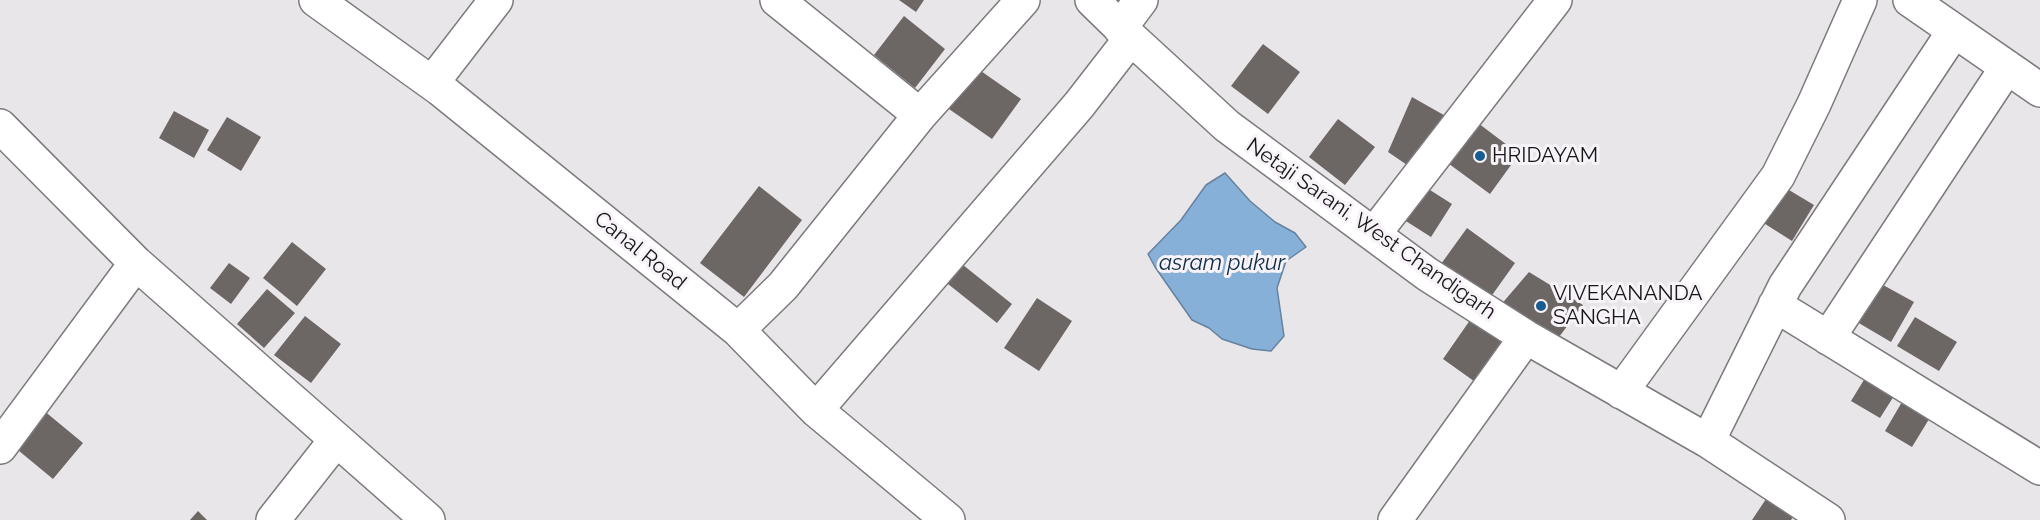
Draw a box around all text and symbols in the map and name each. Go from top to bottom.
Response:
street label: Netaji Sarani, West Chandigarh [1241,133,1501,325]
place label: HRIDAYAM [1492,143,1598,169]
marker: HRIDAYAM [1473,149,1487,163]
street label: Canal Road [589,206,691,296]
water label: asram pukur [1159,250,1285,276]
place label: VIVEKANANDA SANGHA [1553,281,1703,331]
marker: VIVEKANANDA SANGHA [1534,299,1548,313]

